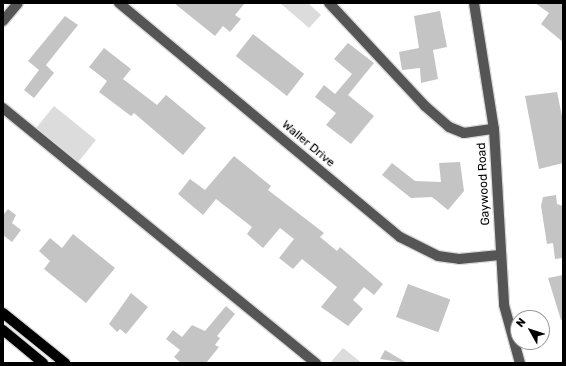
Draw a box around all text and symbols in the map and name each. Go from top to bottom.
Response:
street label: Waller Drive [279,118,337,170]
street label: Gaywood Road [475,142,493,226]
north arrow [510,310,550,350]
text: N [514,316,529,330]

